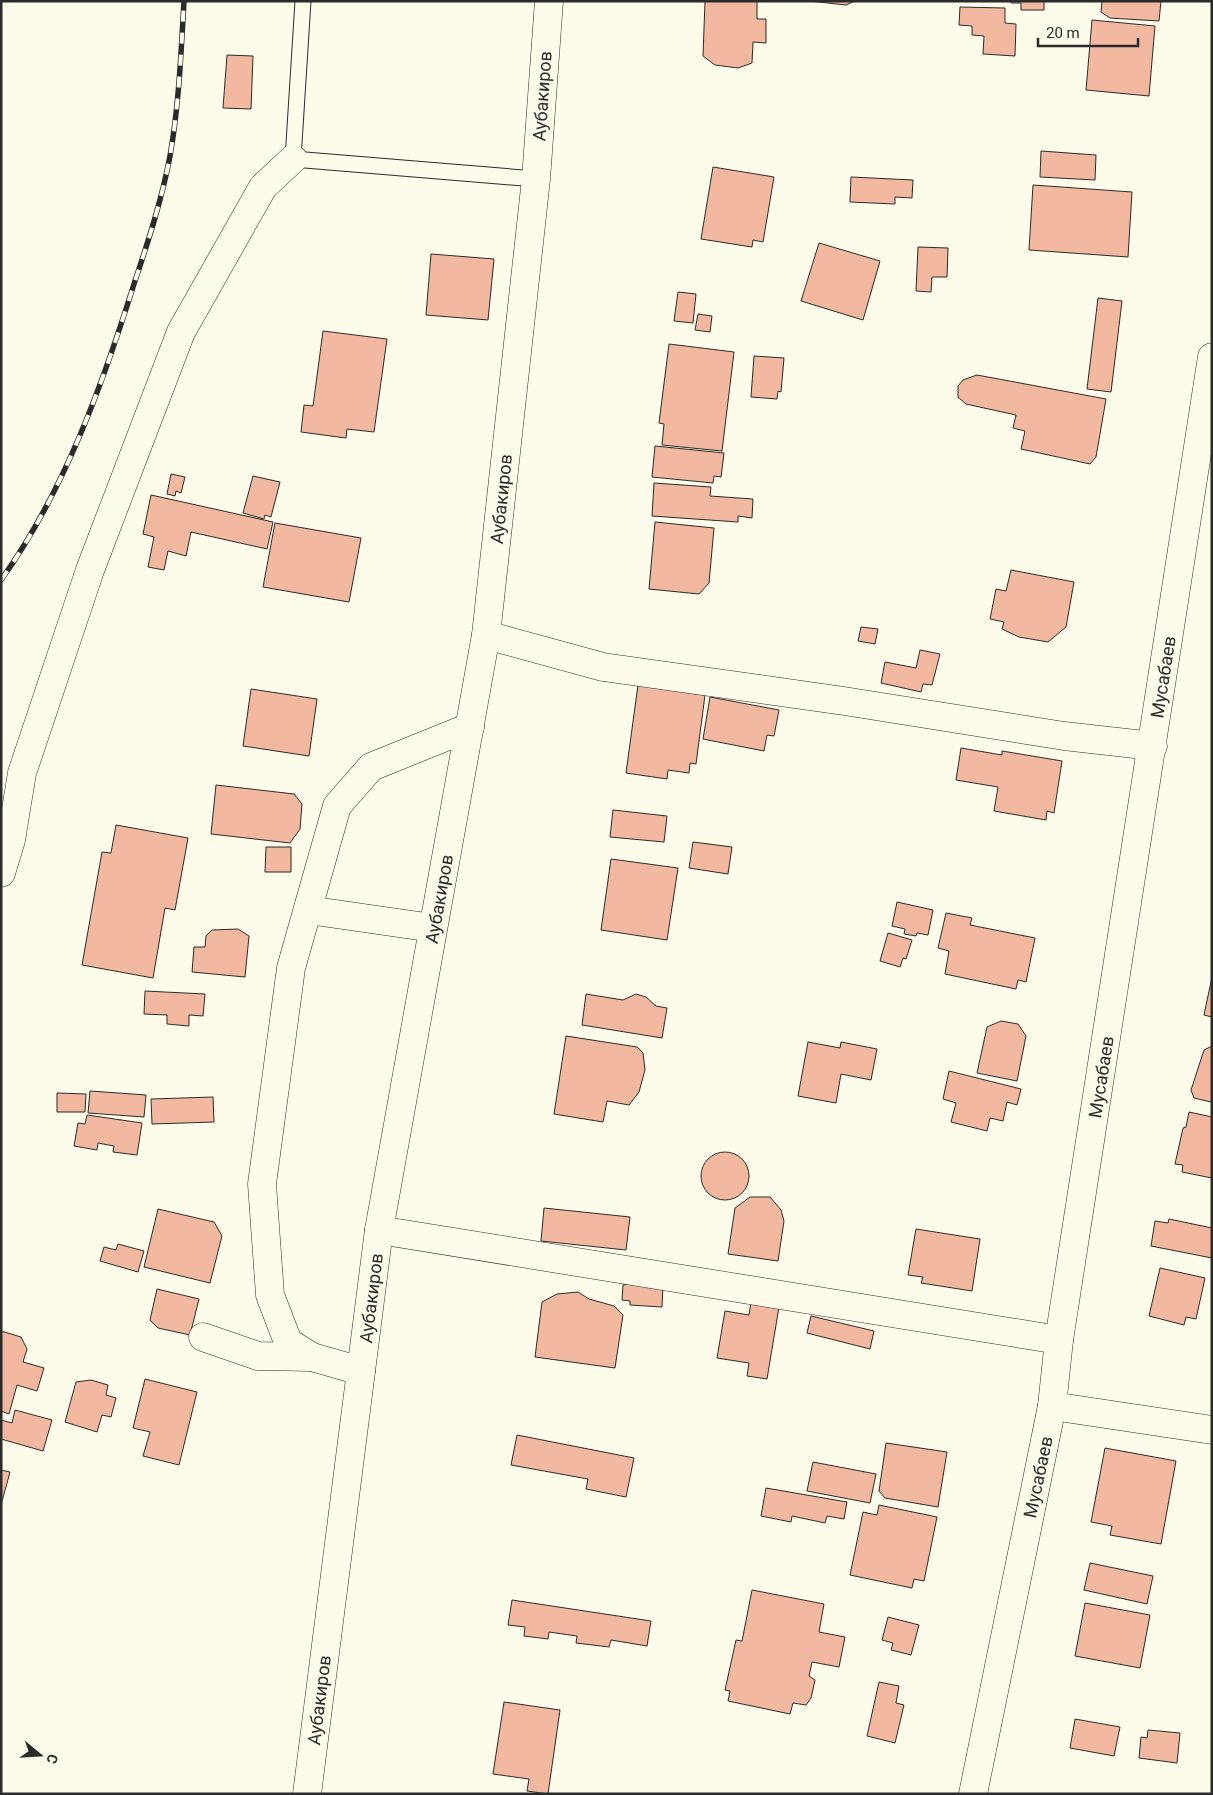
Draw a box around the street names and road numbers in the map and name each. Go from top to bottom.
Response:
street label: Аубакиров [528,50,556,142]
street label: Аубакиров [486,453,516,545]
street label: Мусабаев [1146,634,1180,720]
street label: Аубакиров [421,853,457,945]
street label: Мусабаев [1084,1034,1118,1120]
street label: Аубакиров [355,1252,387,1344]
street label: Мусабаев [1019,1434,1057,1520]
street label: Аубакиров [303,1654,335,1746]

